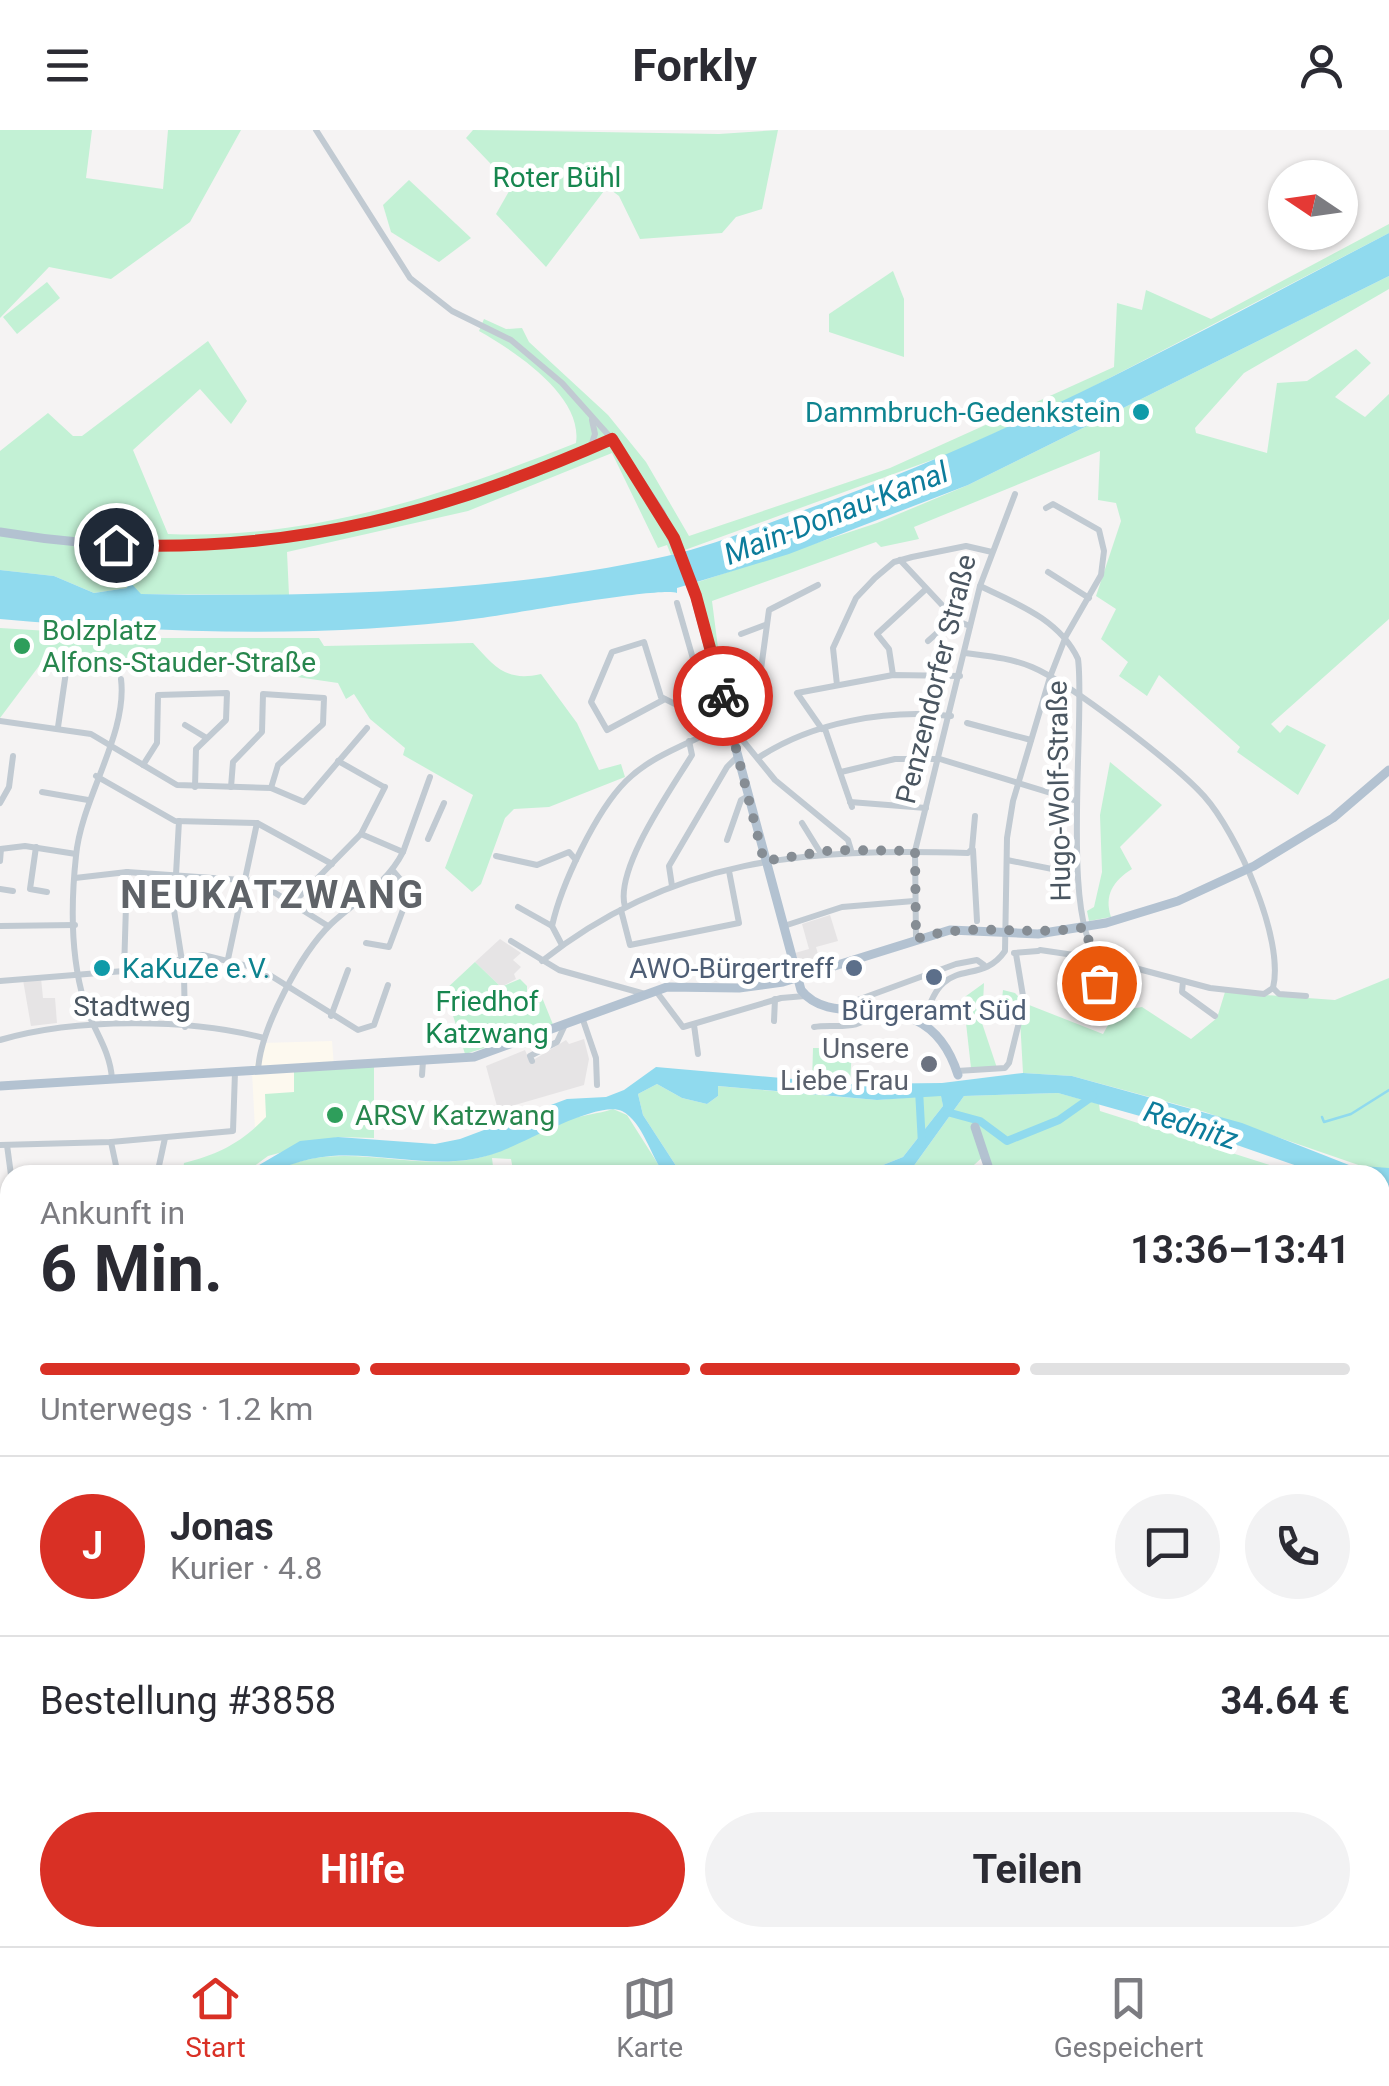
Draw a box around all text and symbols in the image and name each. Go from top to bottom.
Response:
icon: menu [40,38,95,93]
icon: person [1294,38,1349,93]
text: Forkly [632,39,757,92]
north arrow [1268,160,1358,250]
map controls [1268,160,1358,250]
park label: Roter Bühl [493,161,621,194]
place label: Dammbruch-Gedenkstein [805,396,1121,429]
marker: Dammbruch-Gedenkstein [1130,401,1152,423]
water label: Main-Donau-Kanal [719,454,954,572]
pin [74,503,159,588]
icon: home [89,518,144,573]
street label: Penzendorfer Straße [889,551,983,807]
place label: Bolzplatz Alfons-Stauder-Straße [42,614,316,679]
marker: Bolzplatz Alfons-Stauder-Straße [11,635,33,657]
courier [673,646,773,746]
icon: bike [696,669,751,724]
street label: Hugo-Wolf-Straße [1041,680,1077,902]
district label: NEUKATZWANG [120,873,426,917]
pin [1057,941,1142,1026]
place label: KaKuZe e.V. [122,952,270,985]
place label: AWO-Bürgertreff [629,952,834,985]
icon: bag [1072,956,1127,1011]
marker: KaKuZe e.V. [91,957,113,979]
marker: AWO-Bürgertreff [843,957,865,979]
marker: Bürgeramt Süd [923,966,945,988]
park label: Friedhof Katzwang [425,985,549,1050]
street label: Stadtweg [73,990,191,1023]
place label: Bürgeramt Süd [841,994,1027,1027]
place label: Unsere Liebe Frau [780,1032,909,1097]
marker: Unsere Liebe Frau [918,1053,940,1075]
water label: Rednitz [1140,1093,1243,1157]
place label: ARSV Katzwang [355,1099,555,1132]
marker: ARSV Katzwang [324,1104,346,1126]
text: Ankunft in [40,1194,185,1232]
text: 13:36–13:41 [1130,1228,1350,1272]
text: 6 Min. [40,1231,223,1307]
text: Unterwegs · 1.2 km [40,1390,313,1428]
button: chat [1115,1494,1220,1599]
button: phone [1245,1494,1350,1599]
text: Jonas [170,1505,274,1549]
text: J [82,1524,103,1568]
text: Kurier · 4.8 [170,1549,322,1587]
text: Bestellung #3858 [40,1679,336,1723]
text: 34.64 € [1221,1679,1350,1723]
button: Hilfe [40,1812,685,1927]
button: Teilen [705,1812,1350,1927]
tab: Start [185,1971,246,2064]
tab: Karte [616,1971,683,2064]
tab: Gespeichert [1054,1971,1204,2064]

